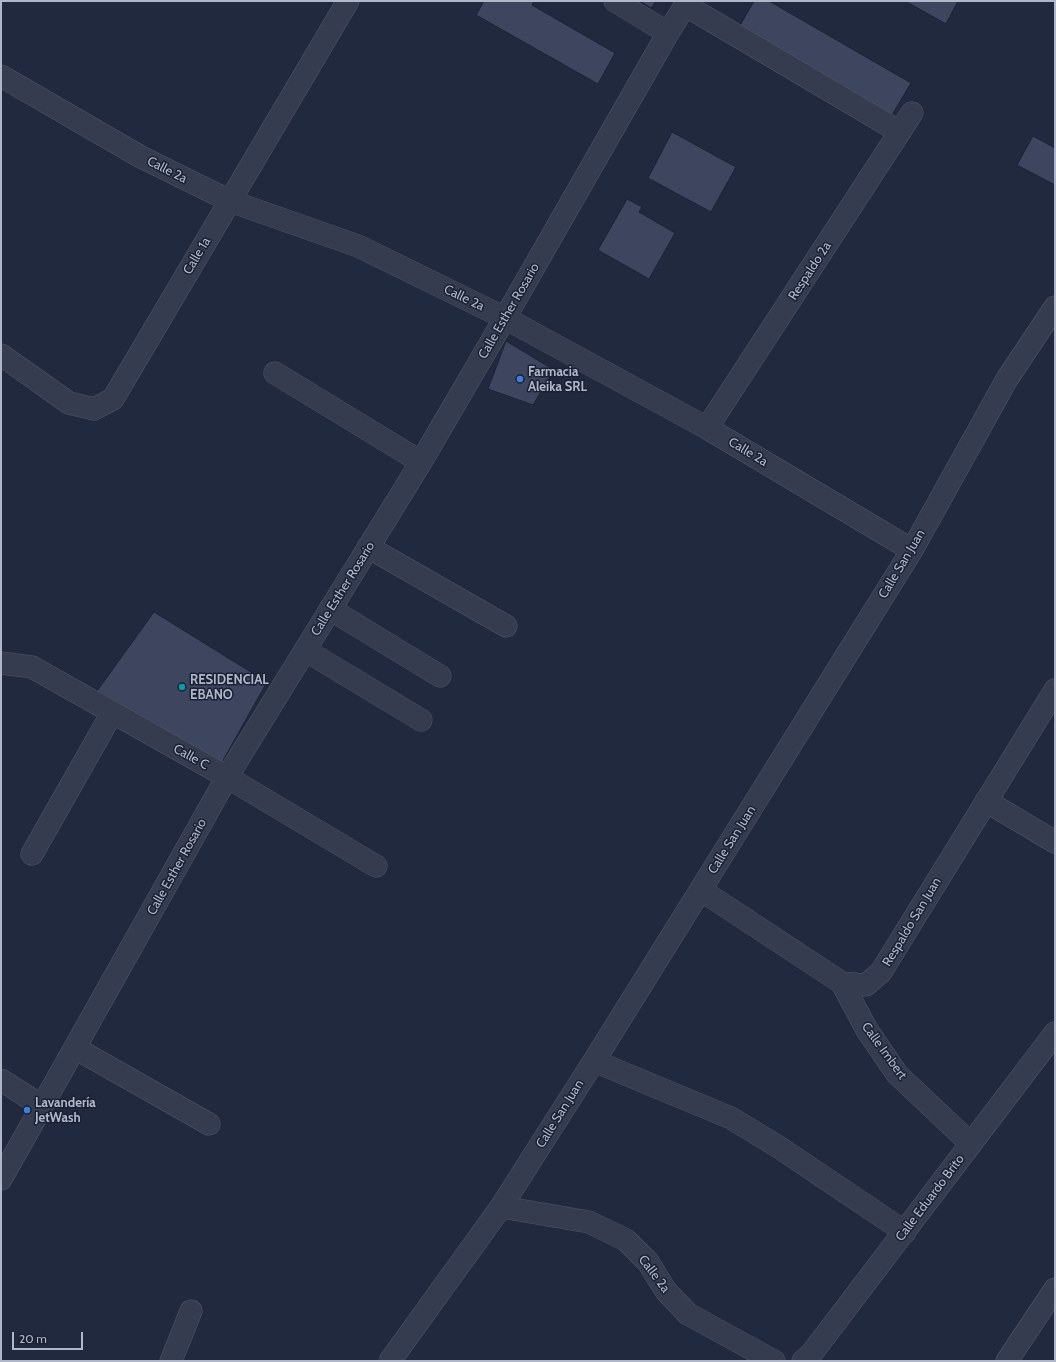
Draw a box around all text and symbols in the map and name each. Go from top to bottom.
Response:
street label: Calle 2a [144,153,190,187]
street label: Calle 1a [180,235,214,277]
street label: Respaldo 2a [785,239,835,303]
street label: Calle Esther Rosario [475,260,543,362]
street label: Calle 2a [441,282,487,314]
place label: Farmacia Aleika SRL [528,364,587,395]
marker: Farmacia Aleika SRL [515,374,525,384]
street label: Calle 2a [726,434,770,470]
street label: Calle San Juan [875,527,929,601]
street label: Calle Esther Rosario [308,539,378,639]
place label: RESIDENCIAL EBANO [190,672,269,703]
marker: RESIDENCIAL EBANO [177,682,187,692]
street label: Calle C [171,741,211,773]
street label: Calle San Juan [705,803,759,877]
street label: Calle Esther Rosario [144,816,210,918]
street label: Respaldo San Juan [879,875,945,969]
street label: Calle Imbert [858,1019,910,1083]
street label: Calle San Juan [533,1077,587,1151]
place label: Lavandería JetWash [35,1095,96,1126]
marker: Lavandería JetWash [22,1105,32,1115]
street label: Calle Eduardo Brito [892,1152,968,1244]
street label: Calle 2a [635,1252,673,1296]
scale bar [14,1324,85,1350]
text: 20 m [19,1331,47,1346]

